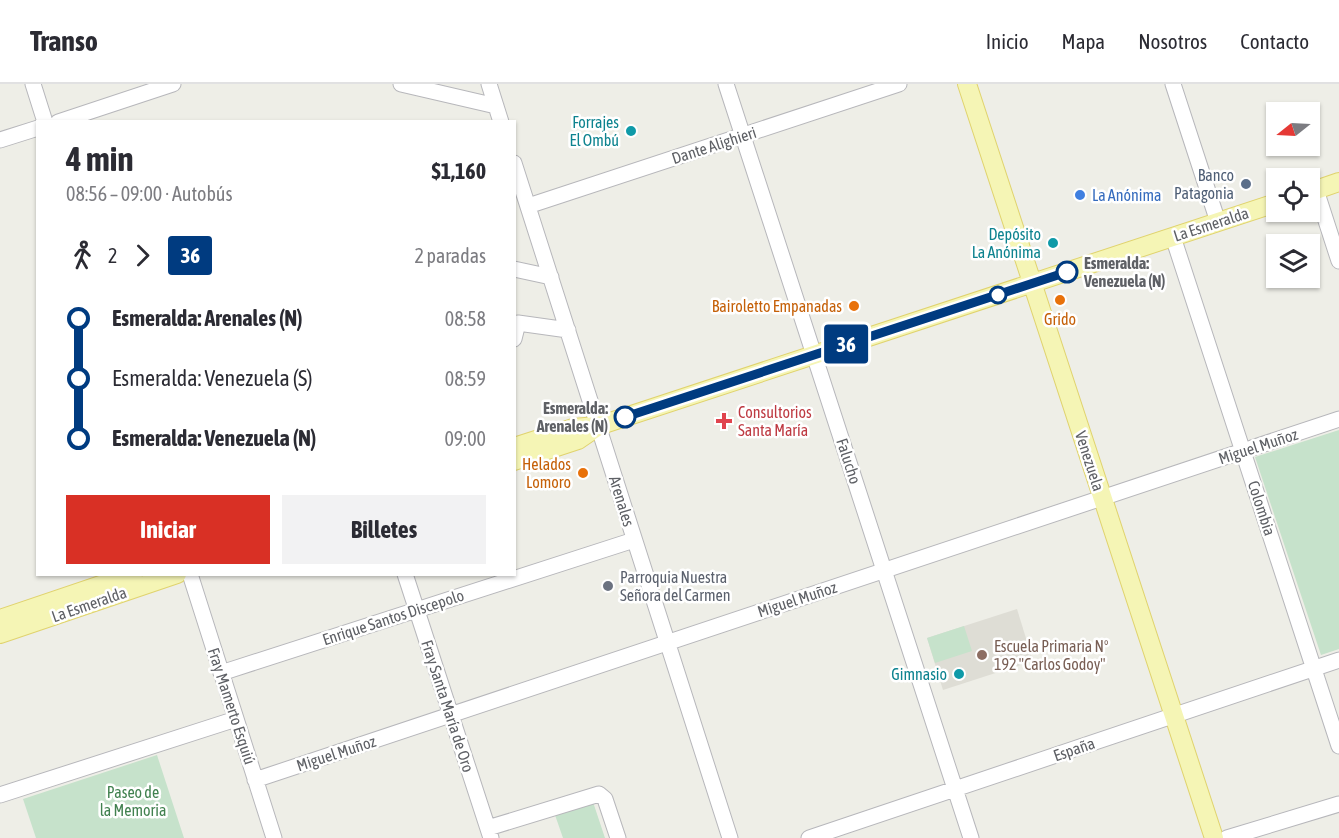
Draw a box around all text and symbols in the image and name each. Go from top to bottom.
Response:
text: Transo [30,25,98,57]
text: Inicio [986,29,1029,53]
text: Mapa [1062,29,1105,53]
text: Nosotros [1138,29,1207,53]
text: Contacto [1240,29,1309,53]
north arrow [1266,102,1320,156]
map controls [1266,102,1320,288]
place label: Forrajes El Ombú [570,113,619,149]
street label: Dante Alighieri [669,123,759,168]
marker: Forrajes El Ombú [624,124,638,138]
text: 4 min [66,140,133,178]
text: $1,160 [431,158,486,184]
place label: Banco Patagonia [1174,166,1234,203]
button: locate [1266,168,1320,222]
marker: Banco Patagonia [1239,177,1253,191]
text: 08:56 – 09:00 · Autobús [66,182,233,205]
place label: La Anónima [1092,186,1161,204]
marker: La Anónima [1073,188,1087,202]
street label: La Esmeralda [1171,203,1251,245]
place label: Depósito La Anónima [972,225,1041,261]
button: layers [1266,234,1320,288]
marker: Depósito La Anónima [1046,236,1060,250]
icon: walk [66,239,99,272]
icon: forward [126,239,159,272]
text: 36 [180,243,200,267]
text: 2 [108,244,117,267]
text: 2 paradas [414,244,486,267]
place label: Esmeralda: Venezuela (N) [1083,254,1166,290]
marker: Esmeralda: Venezuela (N) [1056,261,1078,283]
unlabelled marker [989,286,1007,304]
marker: Grido [1053,293,1067,307]
place label: Bairoletto Empanadas [712,297,842,316]
marker: Bairoletto Empanadas [847,299,861,313]
text: Esmeralda: Arenales (N) [112,305,303,331]
text: 08:58 [445,307,486,330]
place label: Grido [1044,310,1076,328]
line badge: 36 [819,324,873,364]
text: 36 [836,332,856,356]
text: Esmeralda: Venezuela (S) [112,365,313,391]
text: 08:59 [445,367,486,390]
place label: Esmeralda: Arenales (N) [536,399,608,435]
place label: Consultorios Santa María [738,403,812,439]
marker: Esmeralda: Arenales (N) [614,406,636,428]
marker: Consultorios Santa María [715,412,733,430]
text: Esmeralda: Venezuela (N) [112,425,316,451]
street label: Miguel Muñoz [1216,425,1300,468]
text: 09:00 [444,427,486,450]
street label: Venezuela [1072,429,1108,493]
street label: Falucho [833,436,865,486]
place label: Helados Lomoro [522,455,571,491]
marker: Helados Lomoro [576,466,590,480]
street label: Arenales [606,473,638,529]
street label: Colombia [1245,478,1279,538]
button: Iniciar [66,495,270,564]
button: Billetes [282,495,486,564]
place label: Parroquia Nuestra Señora del Carmen [620,568,730,604]
street label: Miguel Muñoz [755,578,839,621]
marker: Parroquia Nuestra Señora del Carmen [601,579,615,593]
street label: La Esmeralda [49,583,129,625]
street label: Enrique Santos Discepolo [320,586,466,649]
place label: Escuela Primaria N° 192 "Carlos Godoy" [994,637,1108,674]
street label: Fray Santa María de Oro [417,638,478,775]
street label: Fray Mamerto Esquiú [204,645,259,767]
marker: Escuela Primaria N° 192 "Carlos Godoy" [975,648,989,662]
place label: Gimnasio [891,665,947,683]
marker: Gimnasio [952,667,966,681]
street label: Miguel Muñoz [294,732,378,775]
street label: España [1051,734,1097,765]
park label: Paseo de la Memoria [100,783,166,819]

